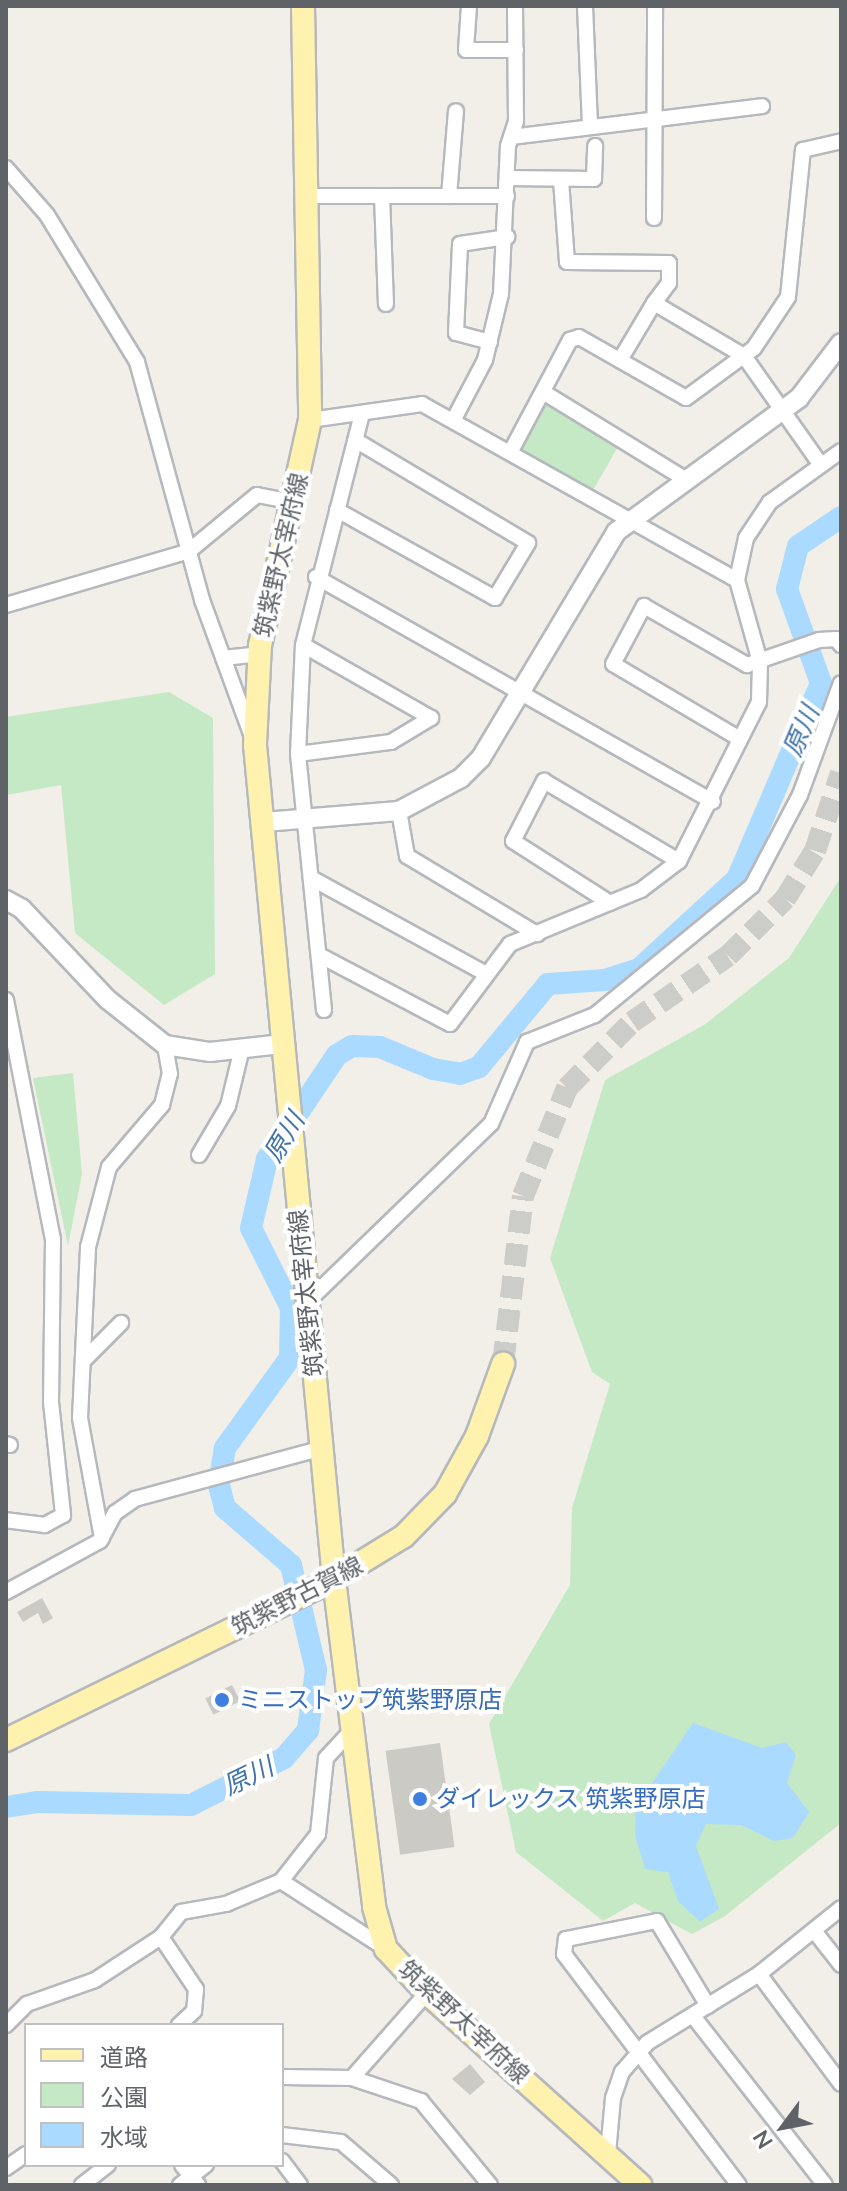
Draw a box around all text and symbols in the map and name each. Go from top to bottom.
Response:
street label: 筑紫野太宰府線 [248,470,314,640]
water label: 原川 [776,701,826,761]
water label: 原川 [257,1107,311,1167]
street label: 筑紫野太宰府線 [283,1208,329,1378]
street label: 筑紫野古賀線 [226,1550,368,1642]
place label: ミニストップ筑紫野原店 [238,1686,502,1714]
marker: ミニストップ筑紫野原店 [213,1691,231,1709]
water label: 原川 [218,1751,278,1801]
place label: ダイレックス 筑紫野原店 [436,1785,706,1813]
marker: ダイレックス 筑紫野原店 [411,1790,429,1808]
street label: 筑紫野太宰府線 [393,1954,535,2090]
legend [24,2023,284,2167]
text: 道路 [100,2042,148,2072]
text: 公園 [100,2082,148,2112]
north arrow [743,2087,823,2167]
text: 水域 [100,2122,148,2152]
text: N [746,2125,779,2154]

